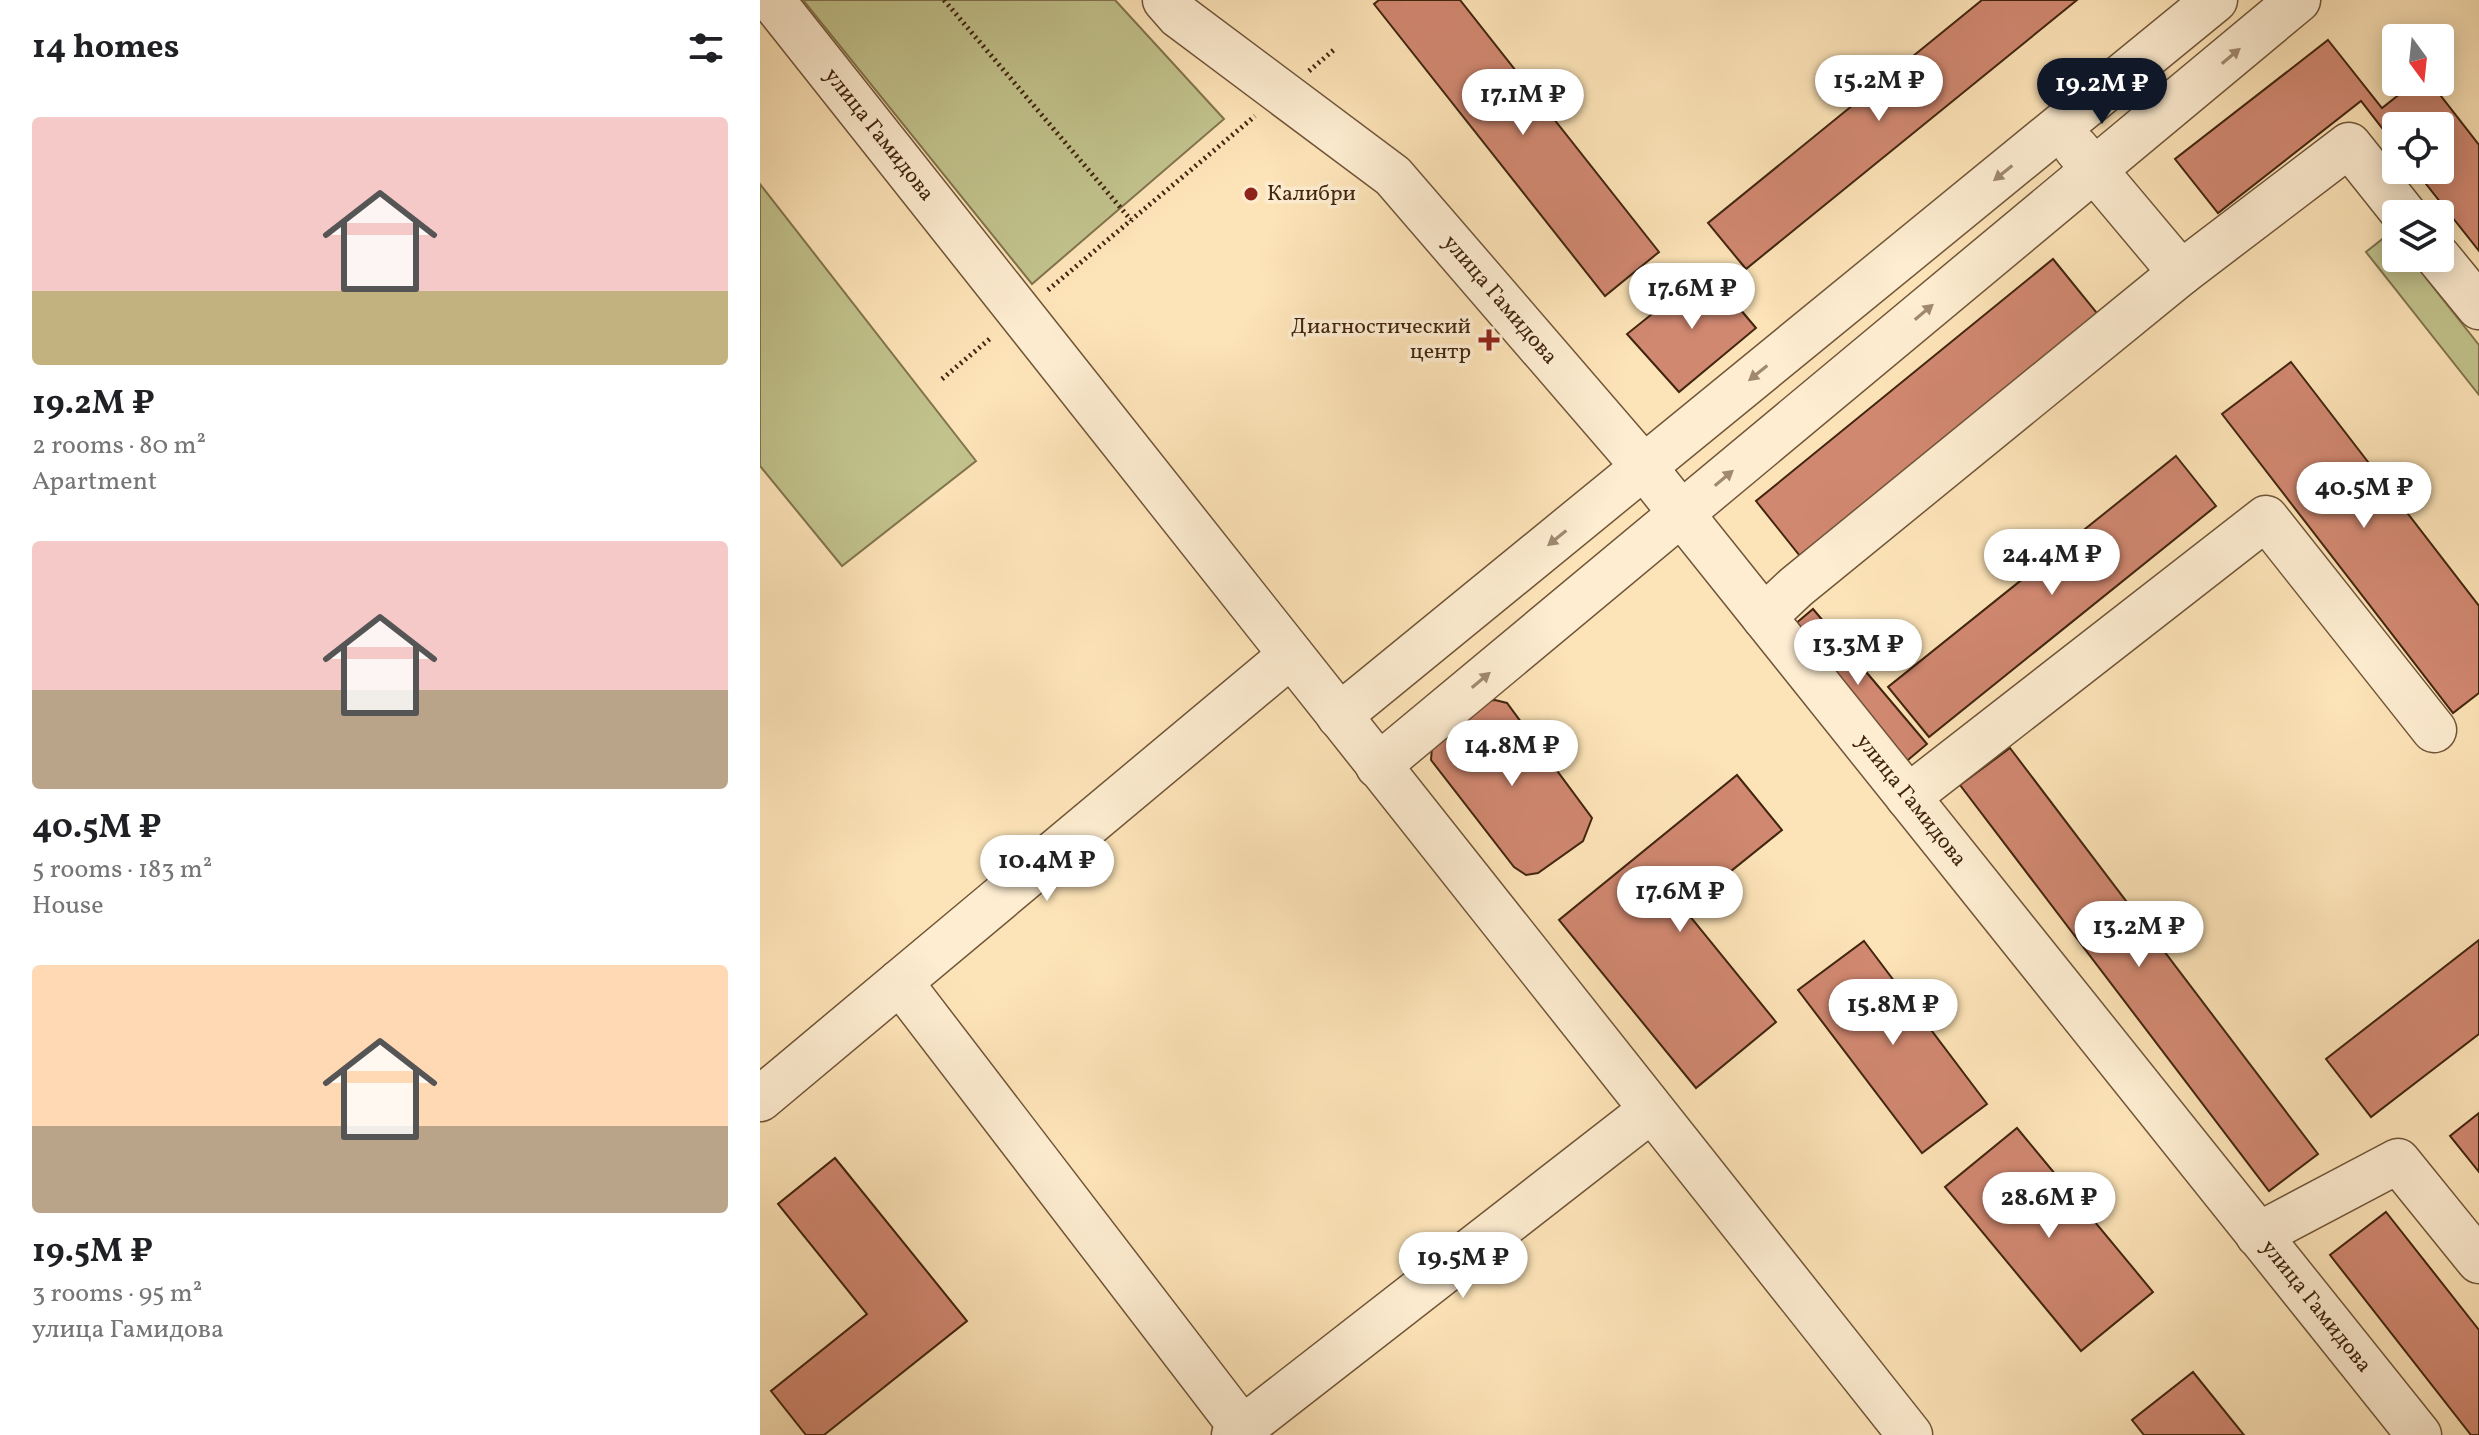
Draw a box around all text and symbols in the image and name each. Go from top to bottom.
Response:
north arrow [2382,24,2454,96]
map controls [2382,24,2454,272]
text: 14 homes [32,25,179,72]
icon: filters [684,26,728,70]
one-way arrow [2221,48,2241,65]
pin: 15.2M ₽ [1805,55,1953,123]
pin: 19.2M ₽ [2028,58,2176,126]
street label: улица Гамидова [816,61,942,208]
text: 15.2M ₽ [1833,63,1925,99]
text: 19.2M ₽ [2055,66,2149,102]
pin: 17.1M ₽ [1449,69,1597,137]
text: 17.1M ₽ [1480,77,1566,113]
button: locate [2382,112,2454,184]
one-way arrow [1993,165,2013,181]
icon: home [308,169,452,313]
place label: Калибри [1267,179,1356,210]
marker: Калибри [1242,185,1260,203]
button: layers [2382,200,2454,272]
street label: улица Гамидова [1435,228,1565,371]
pin: 17.6M ₽ [1618,263,1766,331]
text: 17.6M ₽ [1647,271,1737,307]
one-way arrow [1913,304,1933,321]
place label: Диагностический центр [1291,312,1471,368]
marker: Диагностический центр [1478,329,1500,351]
one-way arrow [1748,364,1768,381]
text: 19.2M ₽ [32,381,155,428]
text: 2 rooms · 80 m² [32,428,206,464]
pin: 40.5M ₽ [2290,462,2438,530]
text: Apartment [32,464,157,500]
one-way arrow [1714,470,1734,487]
text: 40.5M ₽ [2314,470,2414,506]
one-way arrow [1547,529,1567,546]
pin: 24.4M ₽ [1978,529,2126,597]
text: 24.4M ₽ [2002,537,2102,573]
icon: home [308,593,452,737]
pin: 13.3M ₽ [1784,619,1932,687]
text: 13.3M ₽ [1812,627,1904,663]
one-way arrow [1471,672,1491,689]
pin: 14.8M ₽ [1438,720,1586,788]
street label: улица Гамидова [1848,727,1974,874]
text: 14.8M ₽ [1464,728,1560,764]
text: 40.5M ₽ [32,805,162,852]
pin: 10.4M ₽ [973,835,1121,903]
text: 10.4M ₽ [998,843,1096,879]
text: 5 rooms · 183 m² [32,852,212,888]
pin: 17.6M ₽ [1606,866,1754,934]
text: 17.6M ₽ [1635,874,1725,910]
text: House [32,888,104,924]
pin: 13.2M ₽ [2065,901,2213,969]
text: 13.2M ₽ [2093,909,2185,945]
pin: 15.8M ₽ [1819,979,1967,1047]
text: 15.8M ₽ [1847,987,1939,1023]
icon: home [308,1017,452,1161]
pin: 28.6M ₽ [1975,1172,2123,1240]
text: 28.6M ₽ [2000,1180,2098,1216]
text: 19.5M ₽ [32,1229,153,1276]
pin: 19.5M ₽ [1389,1232,1537,1300]
street label: улица Гамидова [2253,1233,2379,1379]
text: 19.5M ₽ [1417,1240,1509,1276]
text: 3 rooms · 95 m² [32,1276,202,1312]
text: улица Гамидова [32,1312,224,1348]

